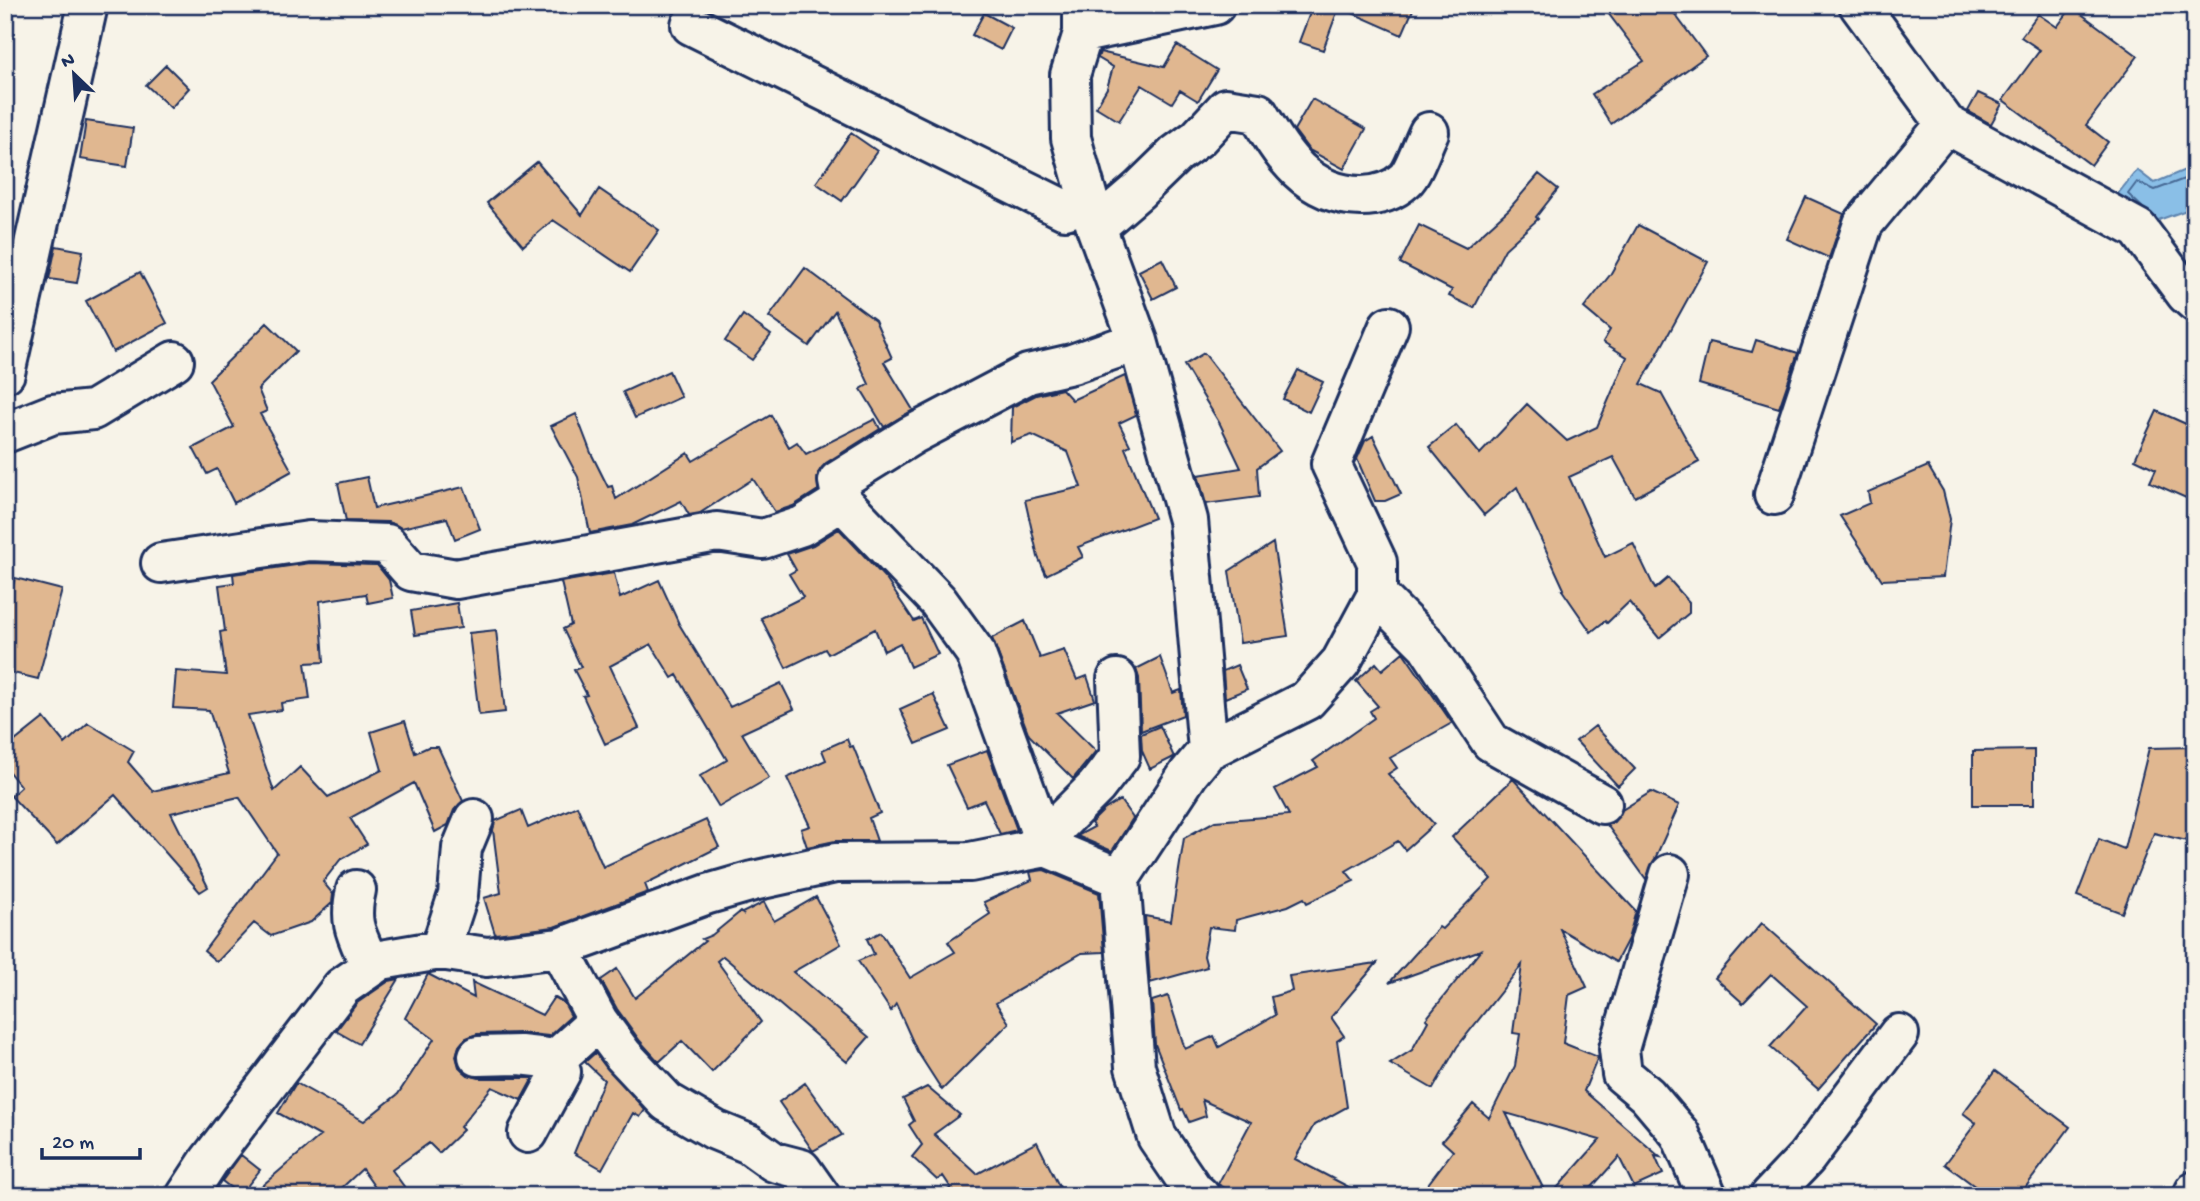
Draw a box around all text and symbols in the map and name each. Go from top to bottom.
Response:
north arrow [38,38,108,108]
text: N [58,49,79,75]
scale bar [42,1117,140,1161]
text: 20 m [52,1132,94,1157]

